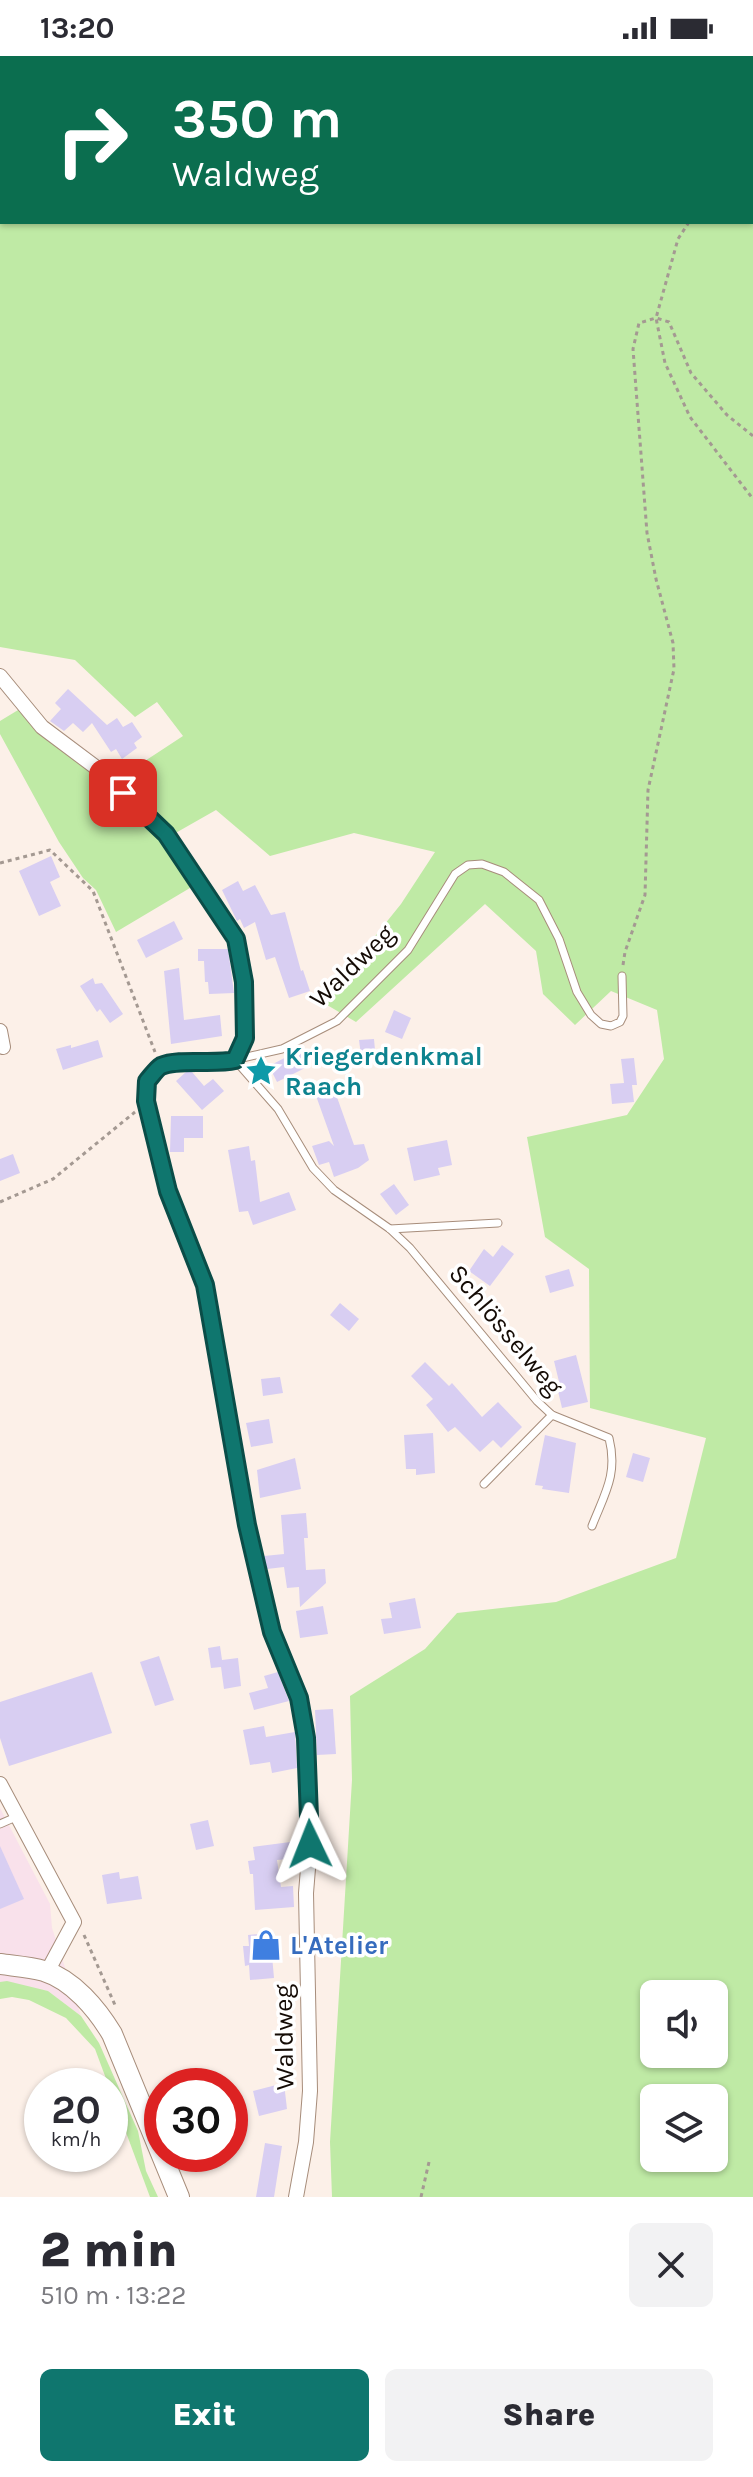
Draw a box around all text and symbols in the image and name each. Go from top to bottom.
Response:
text: 13:20 [40,10,115,46]
text: 350 m [172,86,342,151]
icon: right [40,88,144,192]
text: Waldweg [172,153,319,195]
pin [89,759,157,827]
icon: arrive [101,771,145,815]
street label: Waldweg [303,918,401,1014]
place label: Kriegerdenkmal Raach [285,1041,483,1102]
place icon: Kriegerdenkmal Raach [244,1054,278,1088]
street label: Schlösselweg [442,1258,570,1402]
position arrow [268,1802,352,1886]
shop icon: L'Atelier [249,1928,283,1962]
place label: L'Atelier [290,1930,389,1961]
map controls [640,1980,728,2172]
button: sound [640,1980,728,2068]
street label: Waldweg [268,1983,300,2090]
speed limit sign: 30 [144,2068,248,2172]
button: layers [640,2084,728,2172]
text: 20 [51,2086,101,2133]
text: km/h [51,2128,101,2151]
text: 2 min [40,2222,178,2278]
button: close [629,2223,713,2307]
text: 510 m · 13:22 [40,2280,186,2311]
button: Exit [40,2369,369,2461]
button: Share [385,2369,713,2461]

